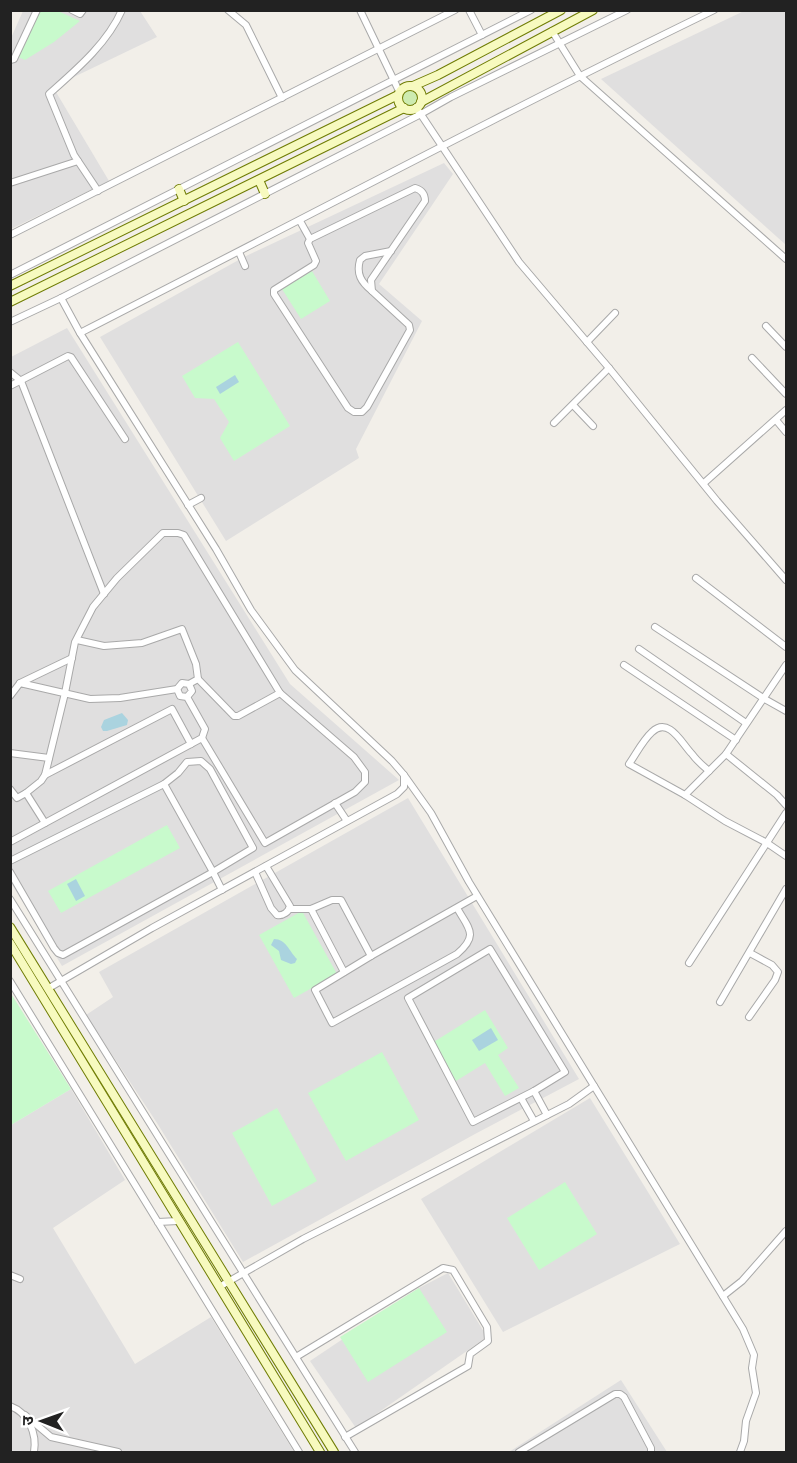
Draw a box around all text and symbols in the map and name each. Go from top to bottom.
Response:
north arrow [12,1391,72,1451]
text: उ [18,1415,36,1426]

